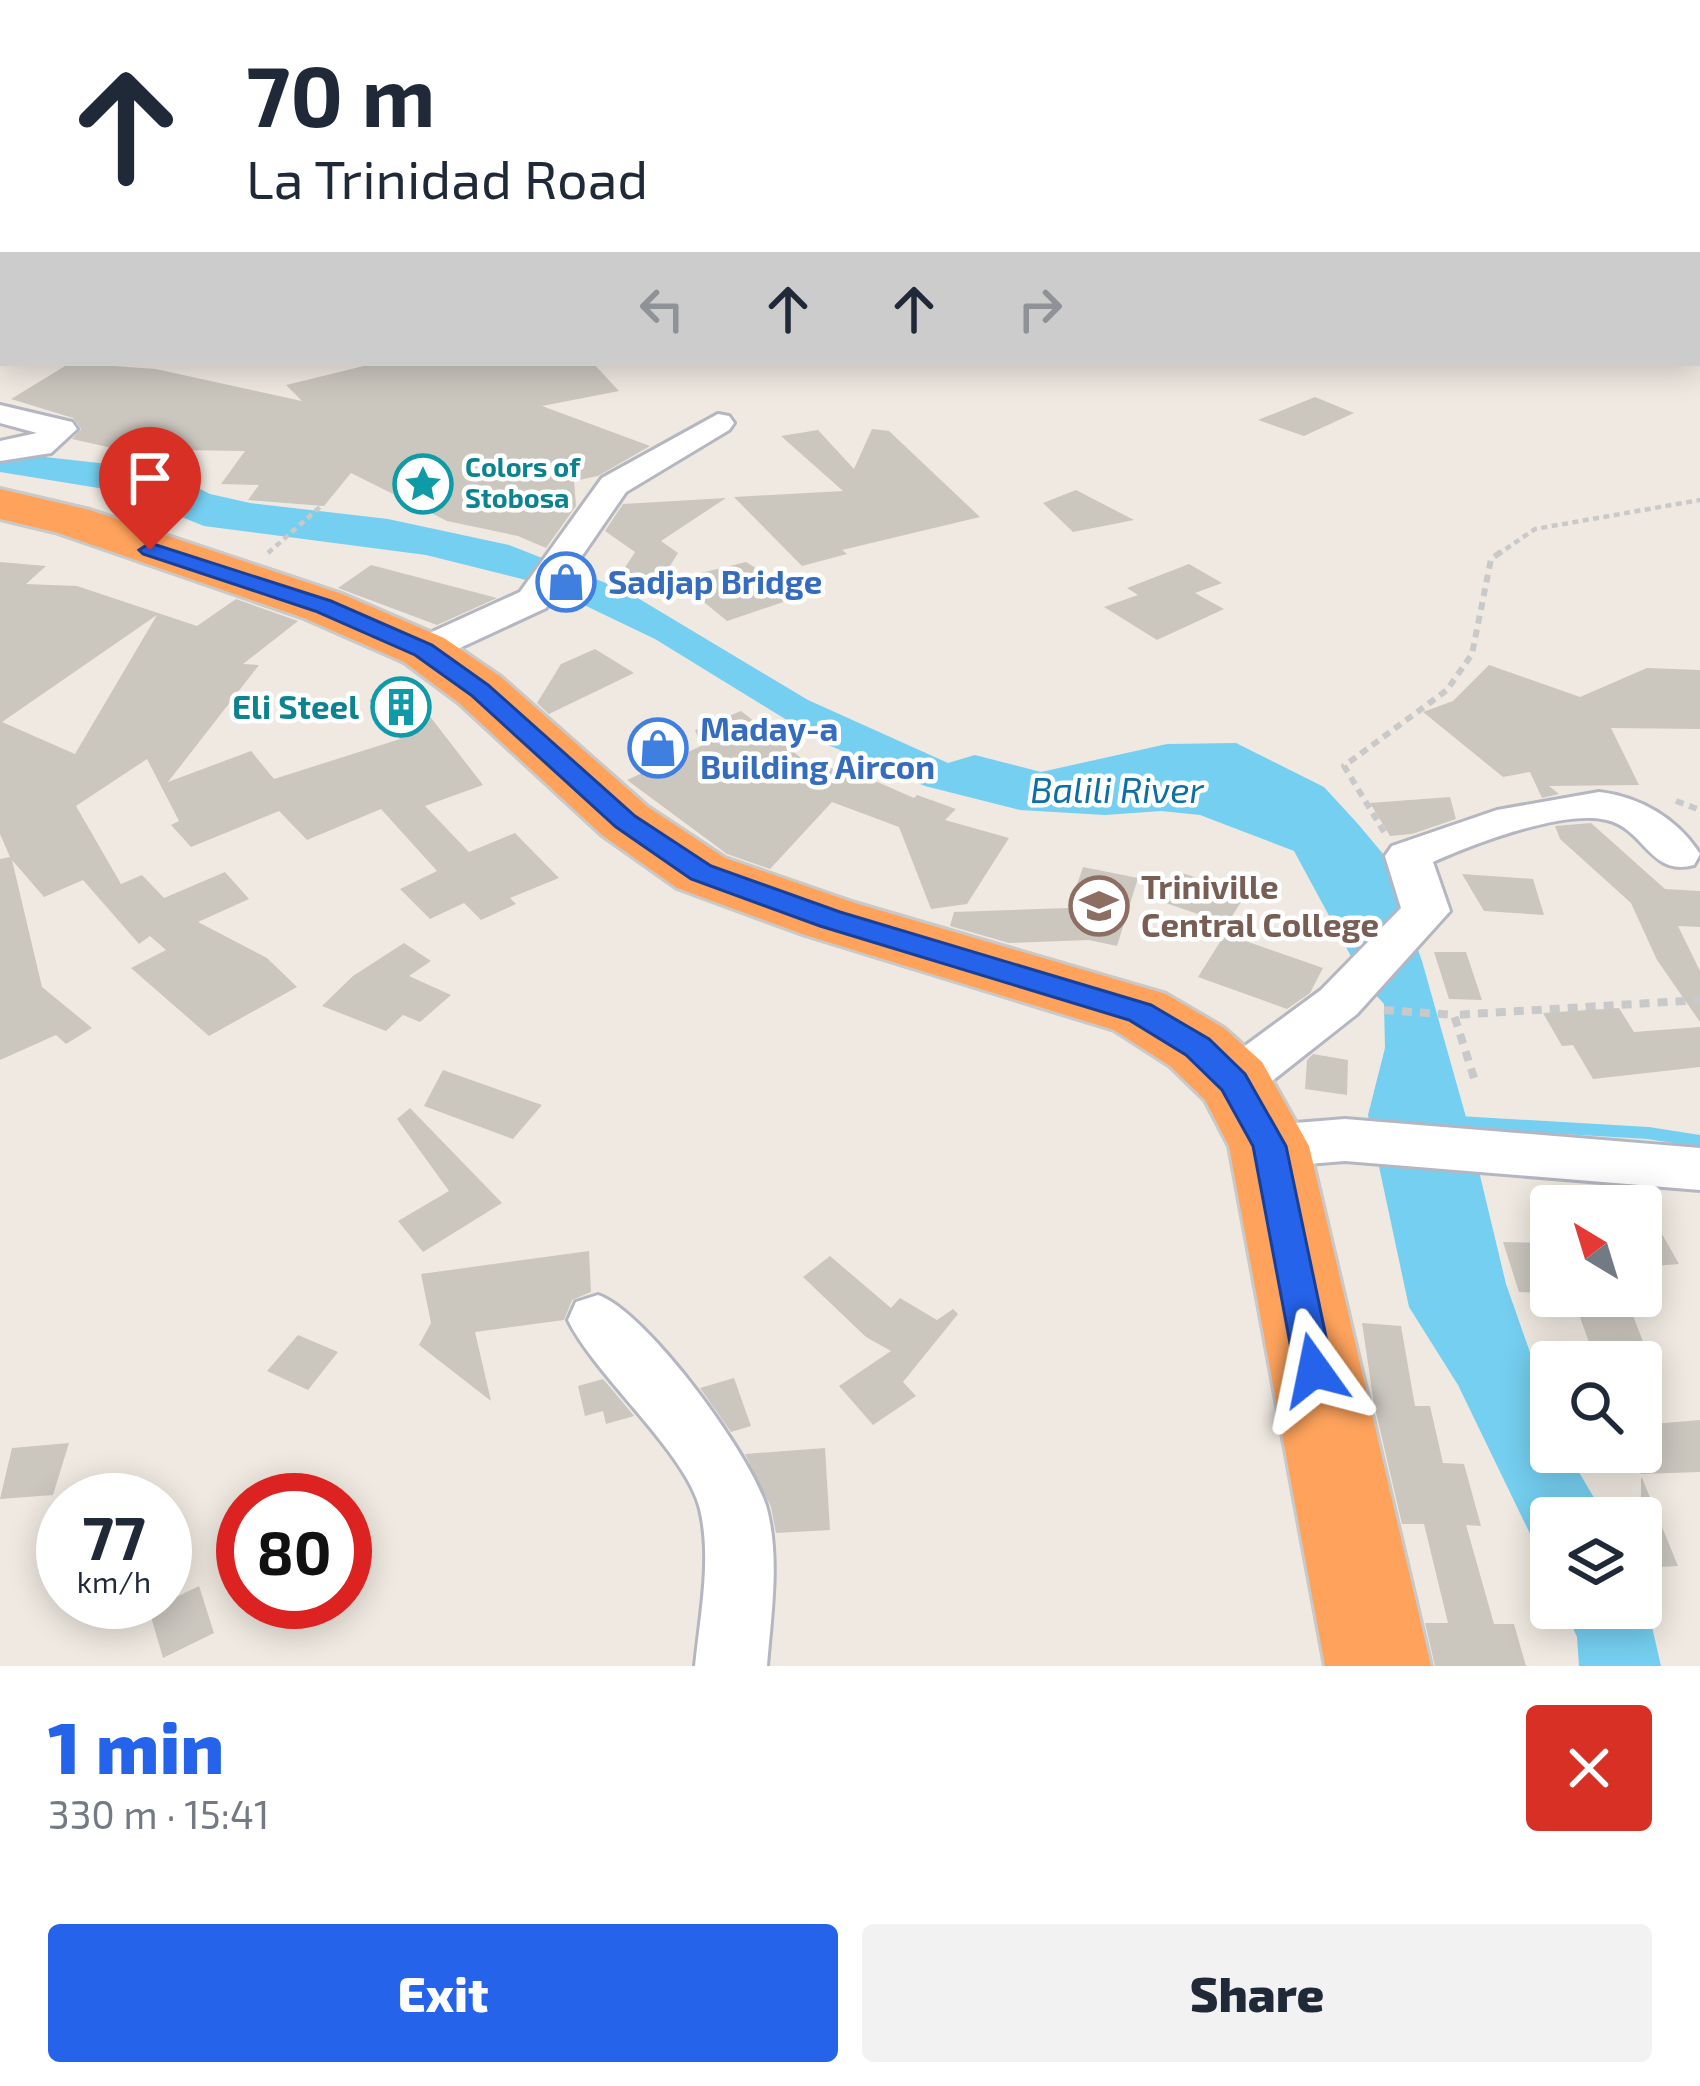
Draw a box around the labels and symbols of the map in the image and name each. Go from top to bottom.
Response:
pin [99,427,201,550]
place label: Colors of Stobosa [465,450,581,513]
place icon: Colors of Stobosa [392,453,454,515]
shop icon: Sadjap Bridge [535,551,597,613]
place label: Sadjap Bridge [608,561,822,601]
building icon: Eli Steel [370,676,432,738]
place label: Eli Steel [232,686,359,726]
place label: Maday-a Building Aircon [700,708,935,786]
shop icon: Maday-a Building Aircon [627,717,689,779]
water label: Balili River [1030,767,1204,810]
place label: Triniville Central College [1141,866,1379,944]
school or university icon: Triniville Central College [1068,875,1130,937]
north arrow [1530,1185,1662,1317]
position arrow [1251,1307,1377,1433]
speed limit sign: 80 [216,1473,372,1629]

